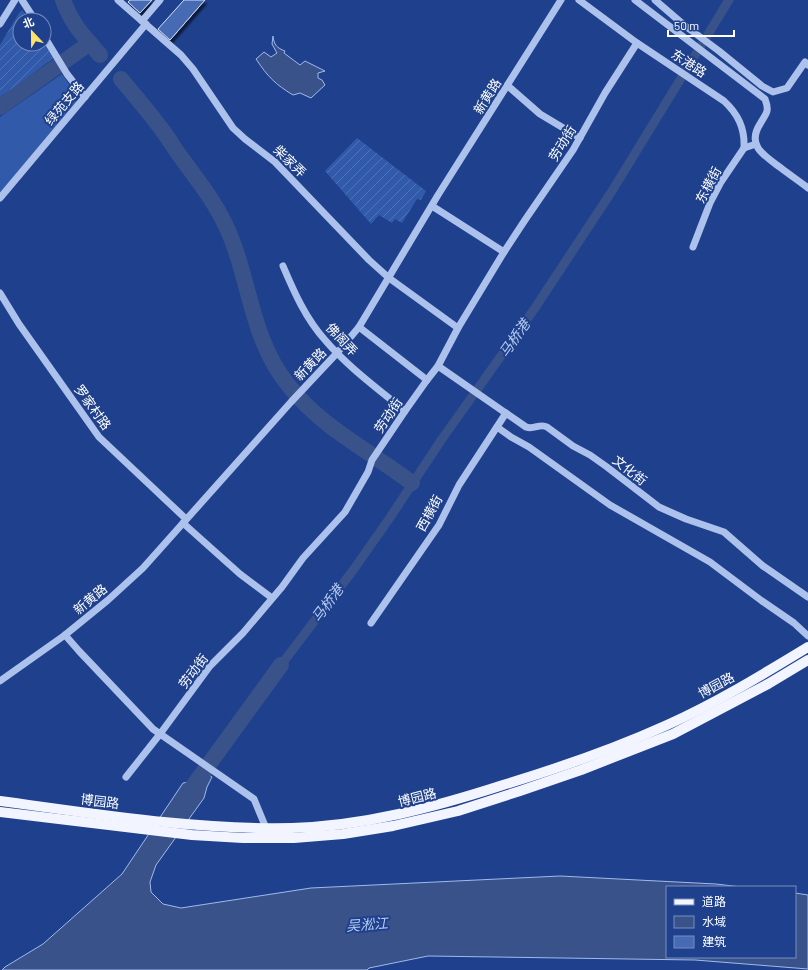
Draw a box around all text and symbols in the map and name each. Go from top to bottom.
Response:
north arrow [12,12,52,52]
scale bar [668,12,734,38]
text: 北 [21,14,36,30]
text: 50 m [674,18,699,32]
street label: 东港路 [668,46,710,80]
street label: 新黄路 [470,75,504,117]
street label: 绿苑支路 [41,78,87,128]
street label: 劳动街 [545,122,579,164]
street label: 柴家弄 [270,142,310,180]
street label: 东横街 [692,164,724,206]
water label: 马桥港 [495,314,534,360]
street label: 佛阁弄 [323,319,361,359]
street label: 新黄路 [291,344,329,384]
street label: 罗家村路 [71,381,115,433]
street label: 劳动街 [370,394,406,436]
street label: 文化街 [610,452,650,488]
street label: 西横街 [413,492,445,534]
street label: 新黄路 [70,580,110,618]
water label: 马桥港 [308,580,348,625]
street label: 劳动街 [175,651,211,691]
street label: 博园路 [695,669,737,701]
street label: 博园路 [396,785,438,809]
street label: 博园路 [80,791,120,811]
legend [666,886,796,958]
text: 道路 [702,894,726,908]
water label: 吴淞江 [345,914,391,934]
text: 水域 [702,914,726,928]
text: 建筑 [702,934,726,948]

